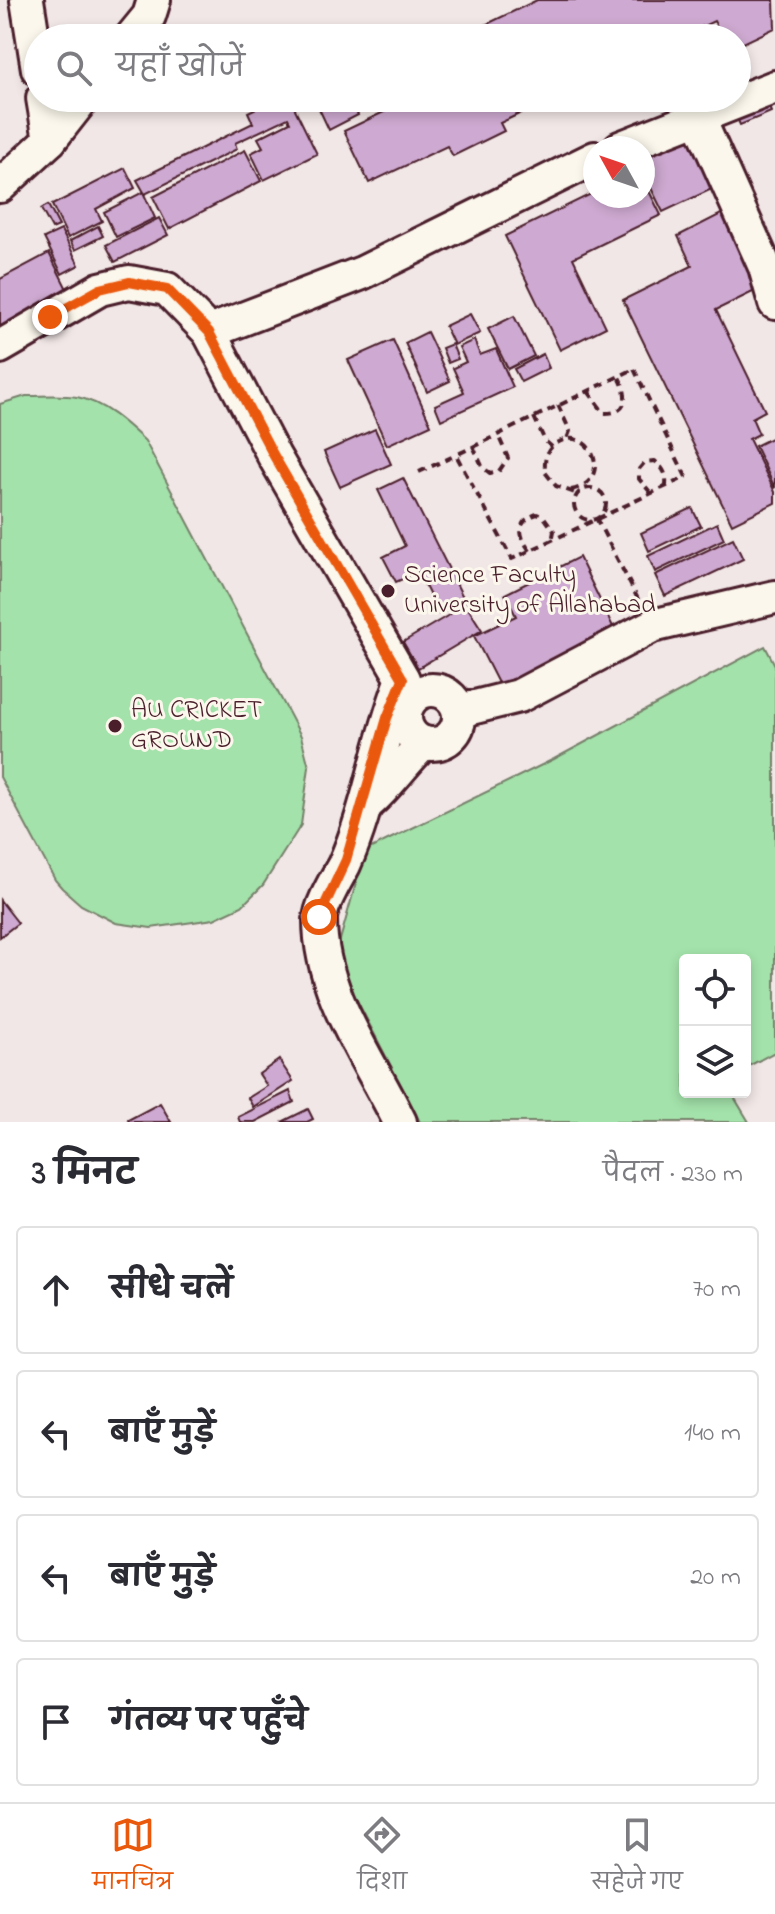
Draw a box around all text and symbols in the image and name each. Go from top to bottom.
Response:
search box [24,24,751,112]
icon: search [52,46,96,90]
text: यहाँ खोजें [116,47,245,91]
north arrow [583,136,655,208]
route end [32,299,68,335]
place label: Science Faculty University of Allahabad [404,557,656,625]
marker: Science Faculty University of Allahabad [379,582,397,600]
place label: AU CRICKET GROUND [131,692,262,760]
marker: AU CRICKET GROUND [106,717,124,735]
route start [301,899,337,935]
map controls [679,954,751,1098]
button: locate [679,954,751,1026]
button: layers [679,1026,751,1098]
text: 3 मिनट [32,1150,137,1200]
text: पैदल · 230 m [603,1156,743,1194]
icon: ahead [34,1268,78,1312]
text: सीधे चलें [110,1269,233,1313]
text: 70 m [692,1271,741,1309]
icon: left [34,1412,78,1456]
text: बाएँ मुड़ें [110,1413,215,1457]
text: 140 m [684,1415,741,1453]
icon: left [34,1556,78,1600]
text: बाएँ मुड़ें [110,1557,215,1601]
text: 20 m [690,1559,741,1597]
icon: arrive [34,1700,78,1744]
text: गंतव्य पर पहुँचे [110,1701,307,1745]
tab: मानचित्र [92,1813,173,1906]
tab: दिशा [357,1813,407,1906]
tab: सहेजे गए [592,1813,683,1906]

